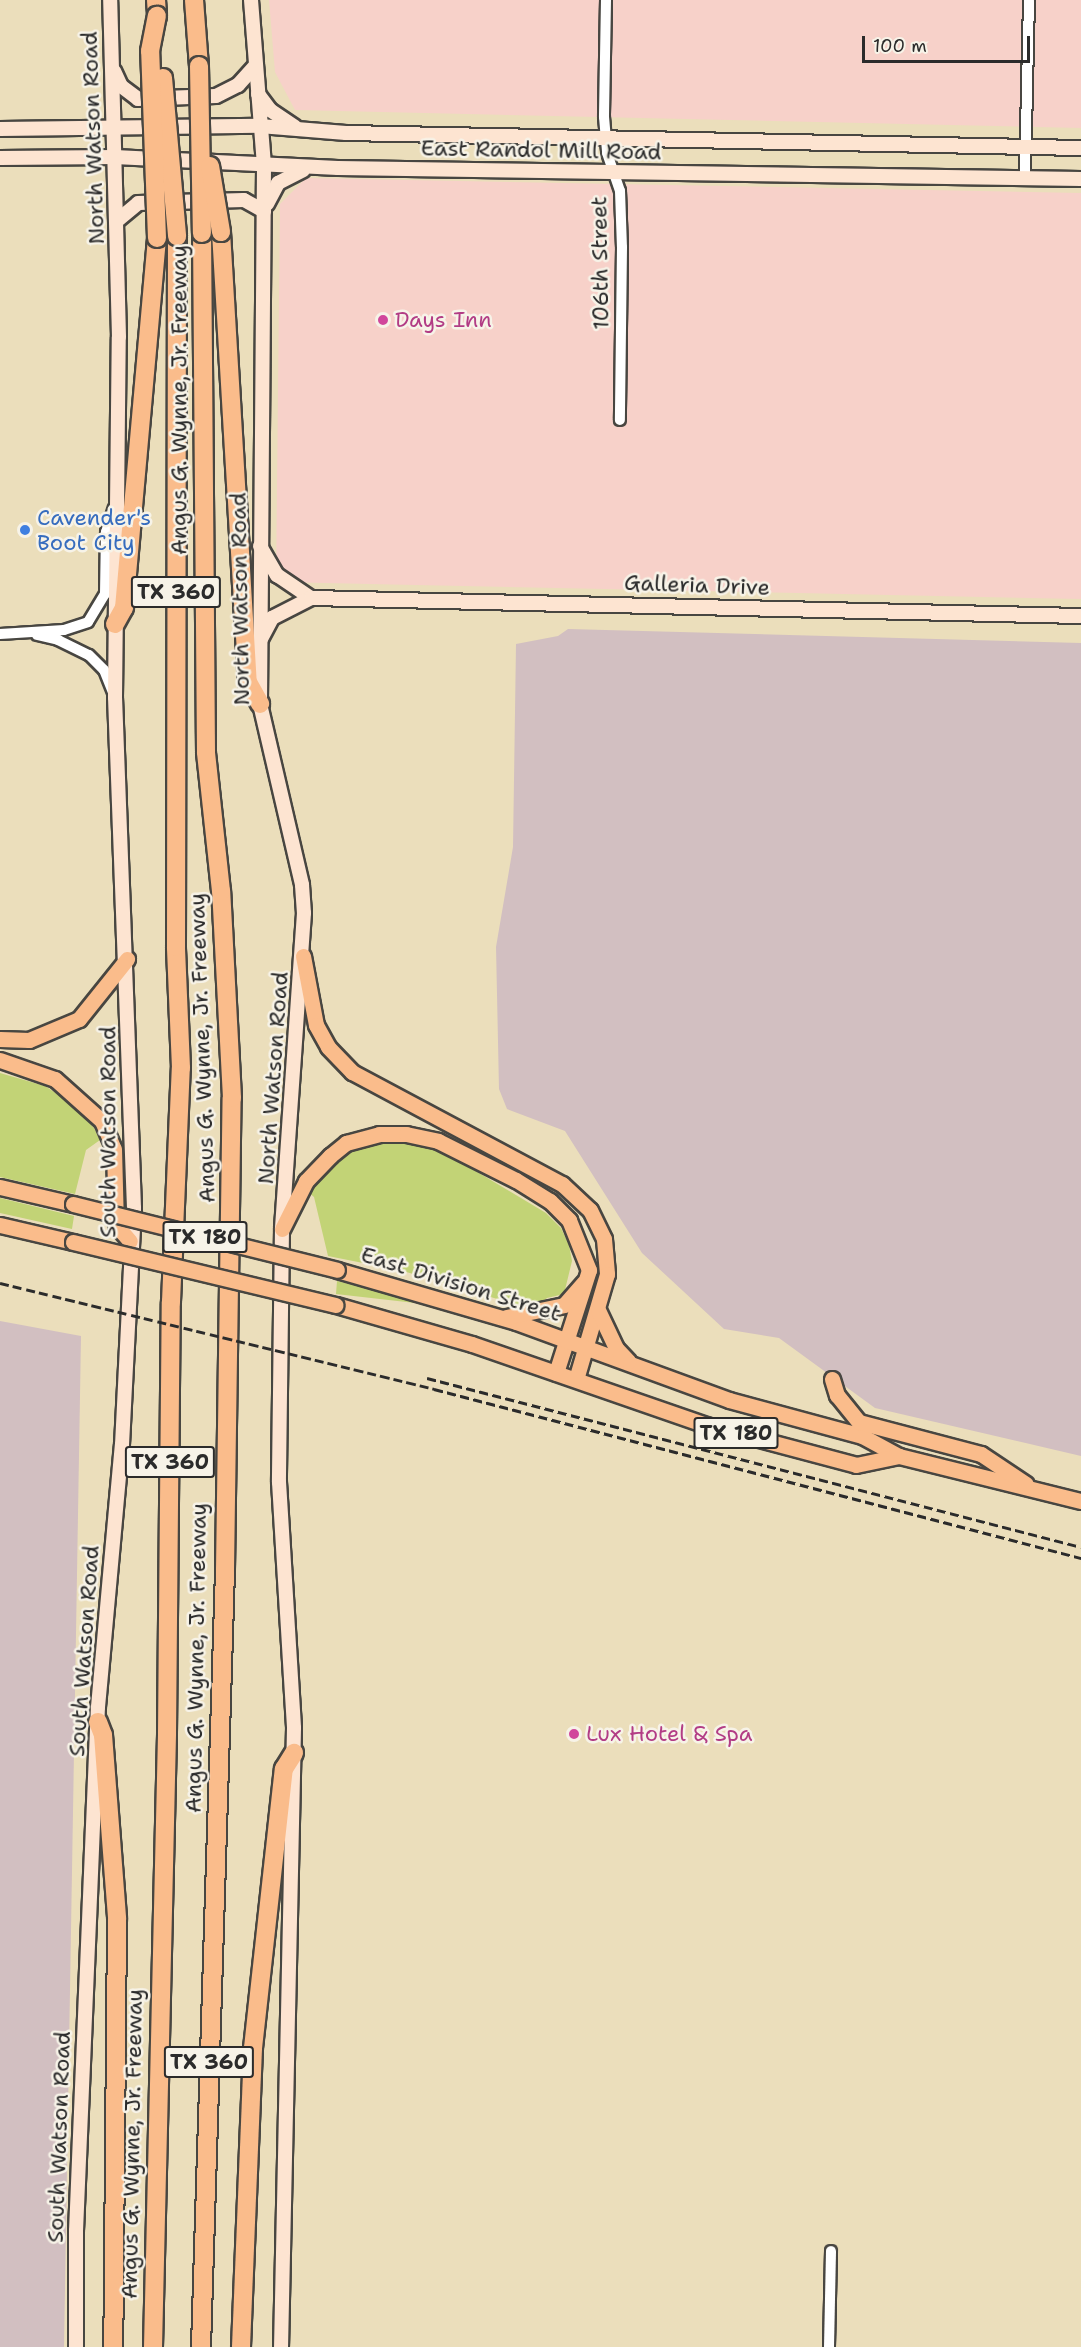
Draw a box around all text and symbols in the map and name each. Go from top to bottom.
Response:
scale bar [865,24,1033,62]
street label: North Watson Road [76,31,110,245]
text: 100 m [873,34,927,58]
street label: East Randol Mill Road [420,135,662,165]
street label: 106th Street [586,196,614,330]
street label: Angus G. Wynne, Jr. Freeway [166,245,192,555]
place label: Days Inn [395,307,492,333]
marker: Days Inn [376,313,390,327]
street label: North Watson Road [225,492,255,706]
place label: Cavender's Boot City [37,504,151,556]
marker: Cavender's Boot City [18,523,32,537]
street label: Galleria Drive [624,569,770,601]
road number: TX 360 [130,574,222,610]
street label: Angus G. Wynne, Jr. Freeway [183,893,221,1203]
street label: North Watson Road [252,971,294,1185]
street label: South Watson Road [95,1026,121,1238]
road number: TX 180 [162,1219,248,1255]
street label: East Division Street [358,1241,564,1327]
road number: TX 180 [692,1415,780,1451]
road number: TX 360 [124,1444,216,1480]
street label: Angus G. Wynne, Jr. Freeway [180,1503,212,1813]
street label: South Watson Road [63,1545,105,1757]
place label: Lux Hotel & Spa [586,1721,753,1747]
marker: Lux Hotel & Spa [567,1727,581,1741]
street label: Angus G. Wynne, Jr. Freeway [116,1989,148,2299]
street label: South Watson Road [42,2031,76,2243]
road number: TX 360 [162,2044,256,2080]

